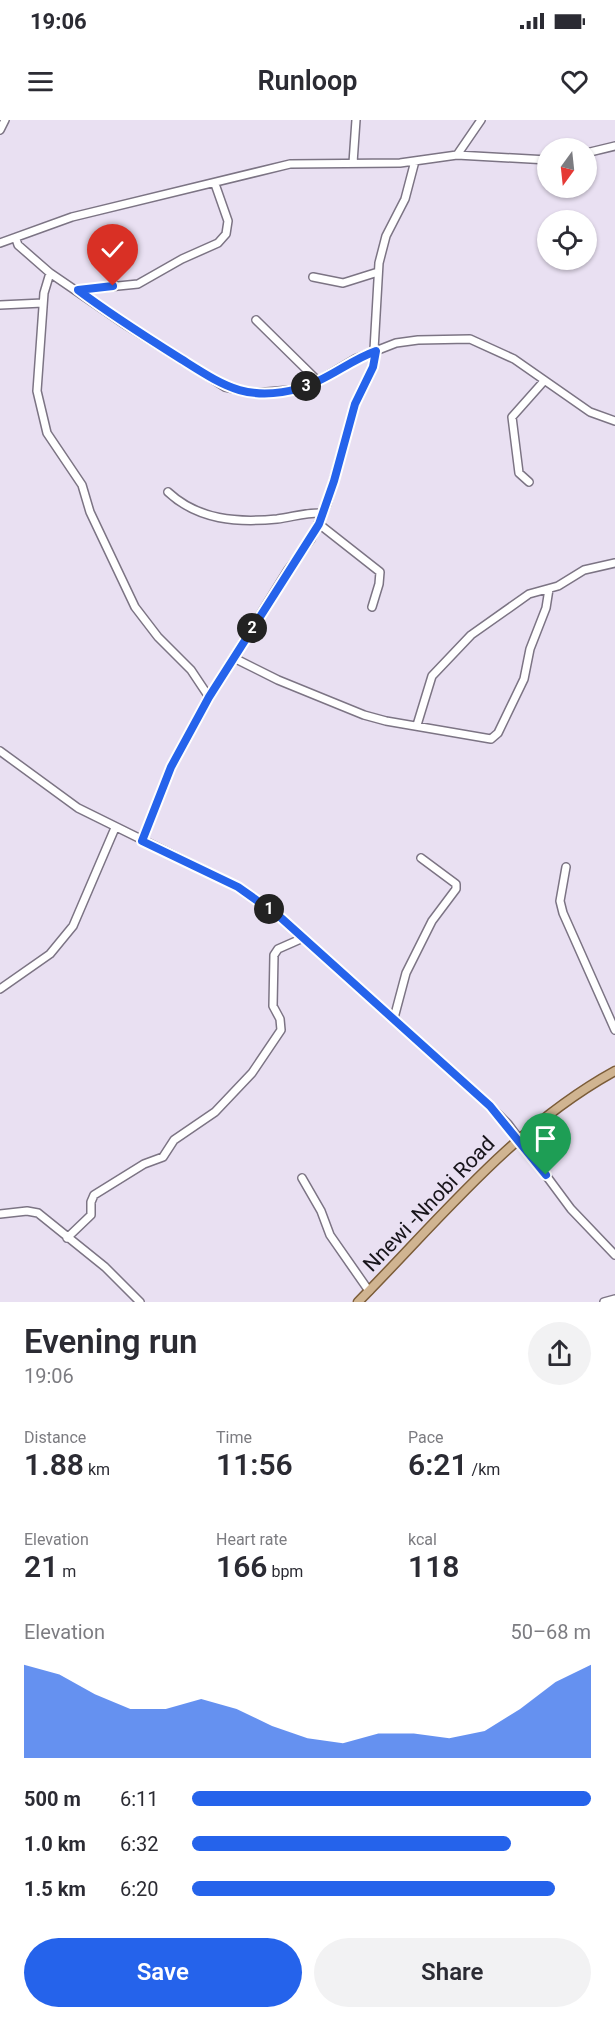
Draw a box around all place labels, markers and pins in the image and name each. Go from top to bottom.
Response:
pin [87,224,138,286]
pin: 3 [291,371,321,401]
pin: 2 [237,613,267,643]
pin: 1 [254,894,284,924]
pin [520,1113,571,1175]

